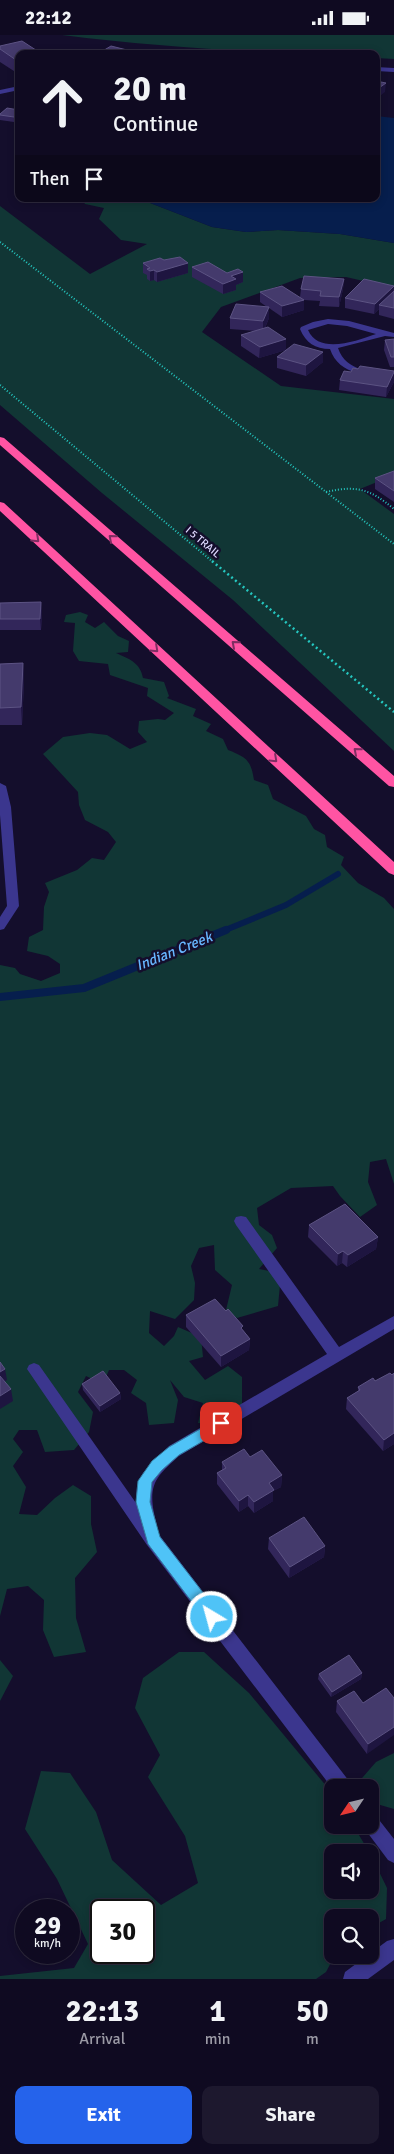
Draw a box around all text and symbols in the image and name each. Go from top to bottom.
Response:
text: 22:12 [25,6,72,30]
text: 20 m [113,67,187,110]
icon: ahead [30,70,95,135]
text: Continue [113,110,198,137]
icon: arrive [80,165,108,193]
text: Then [30,167,70,191]
street label: I 5 TRAIL [183,524,223,561]
one-way arrow [30,533,39,542]
one-way arrow [109,534,118,543]
one-way arrow [231,641,240,650]
one-way arrow [149,643,158,652]
one-way arrow [354,748,363,757]
one-way arrow [269,753,278,762]
water label: Indian Creek [133,927,216,974]
pin [200,1402,242,1444]
icon: arrive [207,1409,235,1437]
position arrow [185,1590,237,1642]
north arrow [324,1779,379,1834]
map controls [324,1779,379,1964]
button: sound [324,1844,379,1899]
speed limit sign: 30 [90,1899,155,1964]
button: search [324,1909,379,1964]
text: 29 [34,1910,61,1941]
text: km/h [34,1936,61,1951]
text: 22:13 [66,1993,139,2030]
text: 1 [210,1993,226,2030]
text: 50 [296,1993,328,2030]
text: Arrival [79,2029,125,2049]
text: min [205,2029,231,2049]
text: m [306,2029,319,2049]
button: Exit [15,2086,192,2144]
button: Share [202,2086,379,2144]

